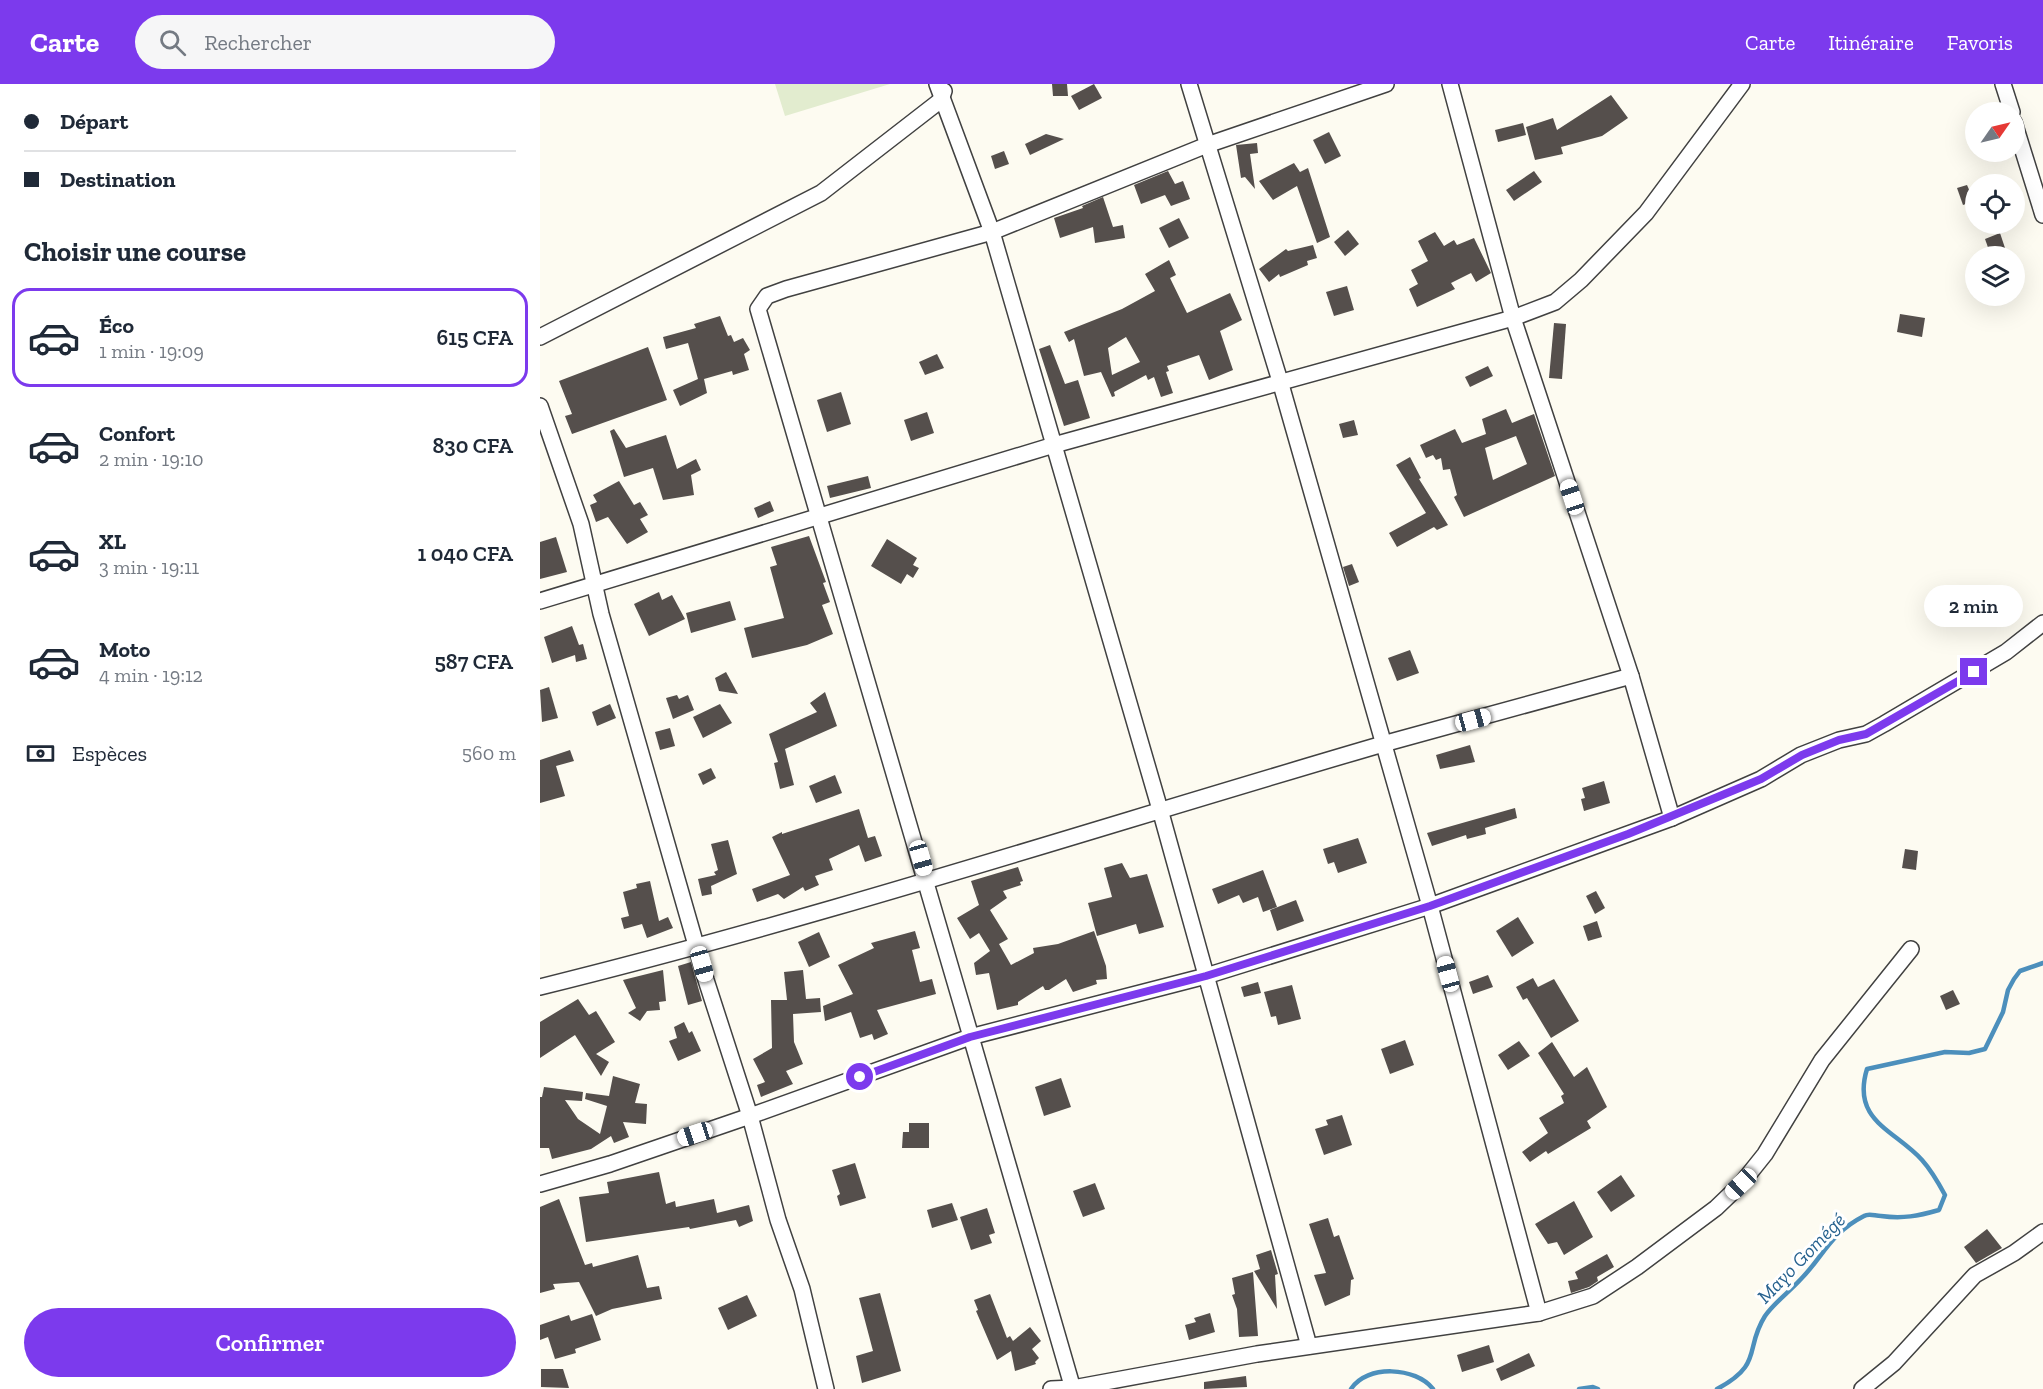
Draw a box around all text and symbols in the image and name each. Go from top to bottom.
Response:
search box [135,15,555,69]
text: Carte [30,26,99,59]
icon: search [156,26,189,59]
text: Rechercher [204,29,312,56]
text: Carte [1745,30,1795,55]
text: Itinéraire [1828,30,1914,55]
text: Favoris [1947,30,2013,55]
north arrow [1965,102,2025,162]
map controls [1965,102,2025,306]
text: Départ [60,108,128,135]
text: Destination [60,166,175,193]
button: locate [1965,174,2025,234]
text: Choisir une course [24,236,246,268]
button: layers [1965,246,2025,306]
icon: car [27,311,81,365]
text: Éco [99,312,134,339]
text: 615 CFA [436,324,513,351]
text: 1 min · 19:09 [99,339,204,363]
icon: car [27,419,81,473]
text: Confort [99,420,175,447]
text: 830 CFA [432,432,513,459]
text: 2 min · 19:10 [99,447,204,471]
car [1558,477,1586,517]
icon: car [27,527,81,581]
text: XL [99,528,126,555]
text: 1 040 CFA [418,540,513,567]
text: 3 min · 19:11 [99,555,199,579]
callout: 2 min [1924,585,2024,627]
text: 2 min [1949,594,1998,618]
icon: car [27,635,81,689]
text: Moto [99,636,150,663]
text: 587 CFA [434,648,513,675]
route end [1960,658,1987,685]
text: 4 min · 19:12 [99,663,203,687]
car [1453,707,1493,733]
icon: cash [24,737,57,770]
text: Espèces [72,740,147,767]
text: 560 m [462,741,516,765]
car [907,838,935,878]
car [688,944,716,984]
car [1435,954,1461,994]
route start [846,1063,873,1090]
car [675,1120,715,1148]
car [1722,1165,1760,1203]
water label: Mayo Gomégé [1752,1208,1850,1308]
button: Confirmer [24,1308,516,1377]

